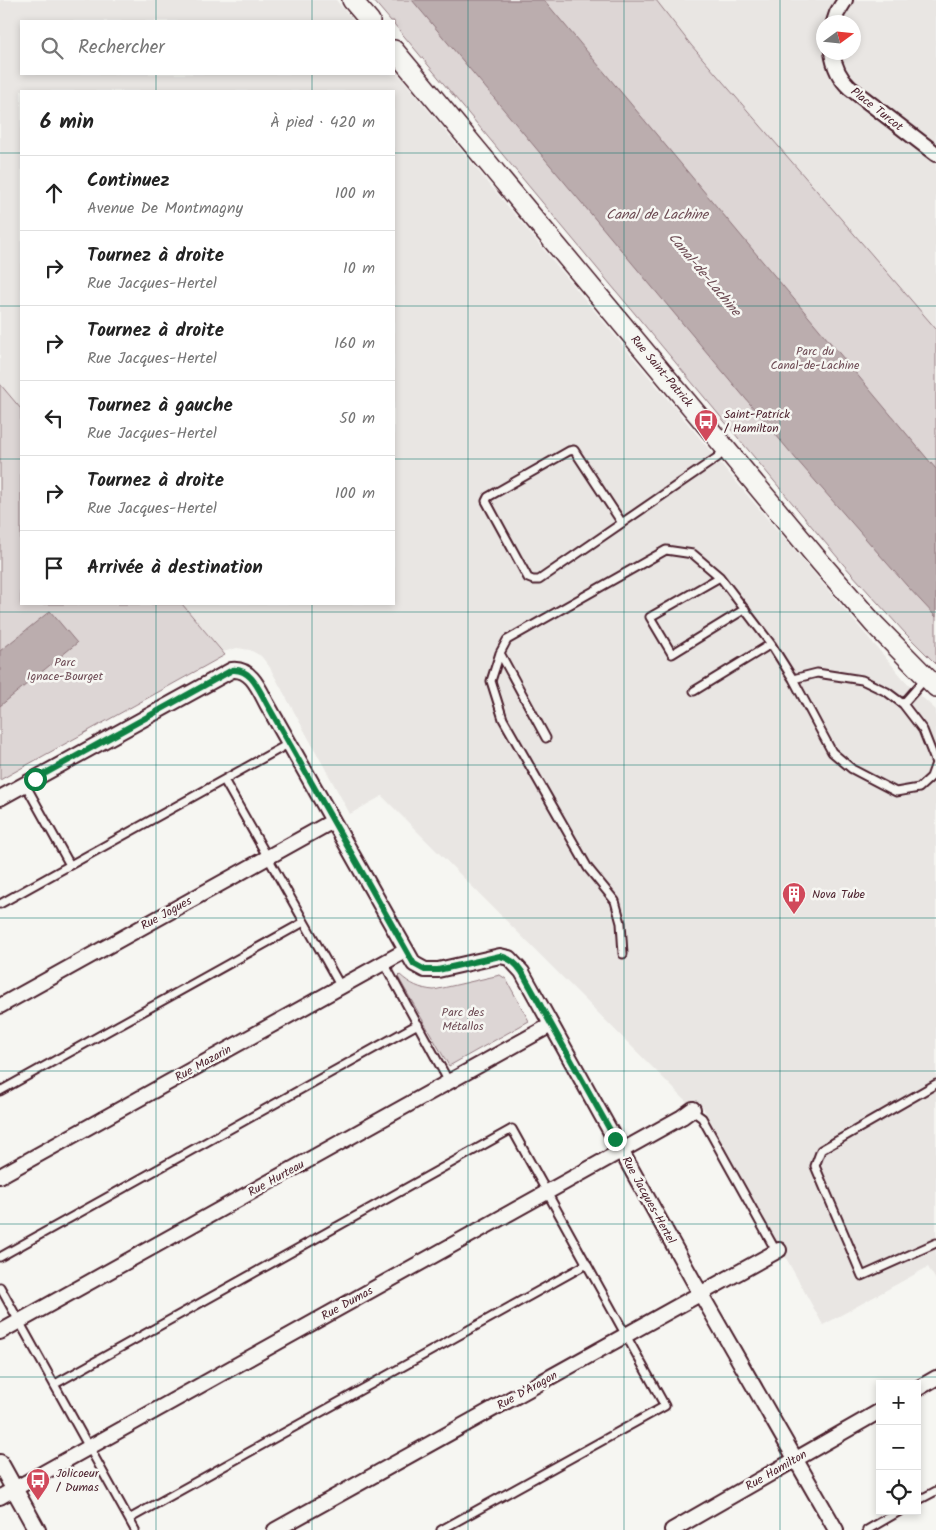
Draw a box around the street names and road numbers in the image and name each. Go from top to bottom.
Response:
street label: Place Turcot [846,83,907,136]
street label: Rue Saint-Patrick [626,331,698,412]
street label: Rue Jogues [137,892,195,935]
street label: Rue Mazarin [171,1040,235,1087]
street label: Rue Jacques-Hertel [617,1153,681,1248]
street label: Rue Hurteau [244,1155,308,1202]
street label: Rue Dumas [318,1281,377,1326]
street label: Rue D'Aragon [493,1366,561,1415]
street label: Rue Hamilton [742,1445,811,1496]

